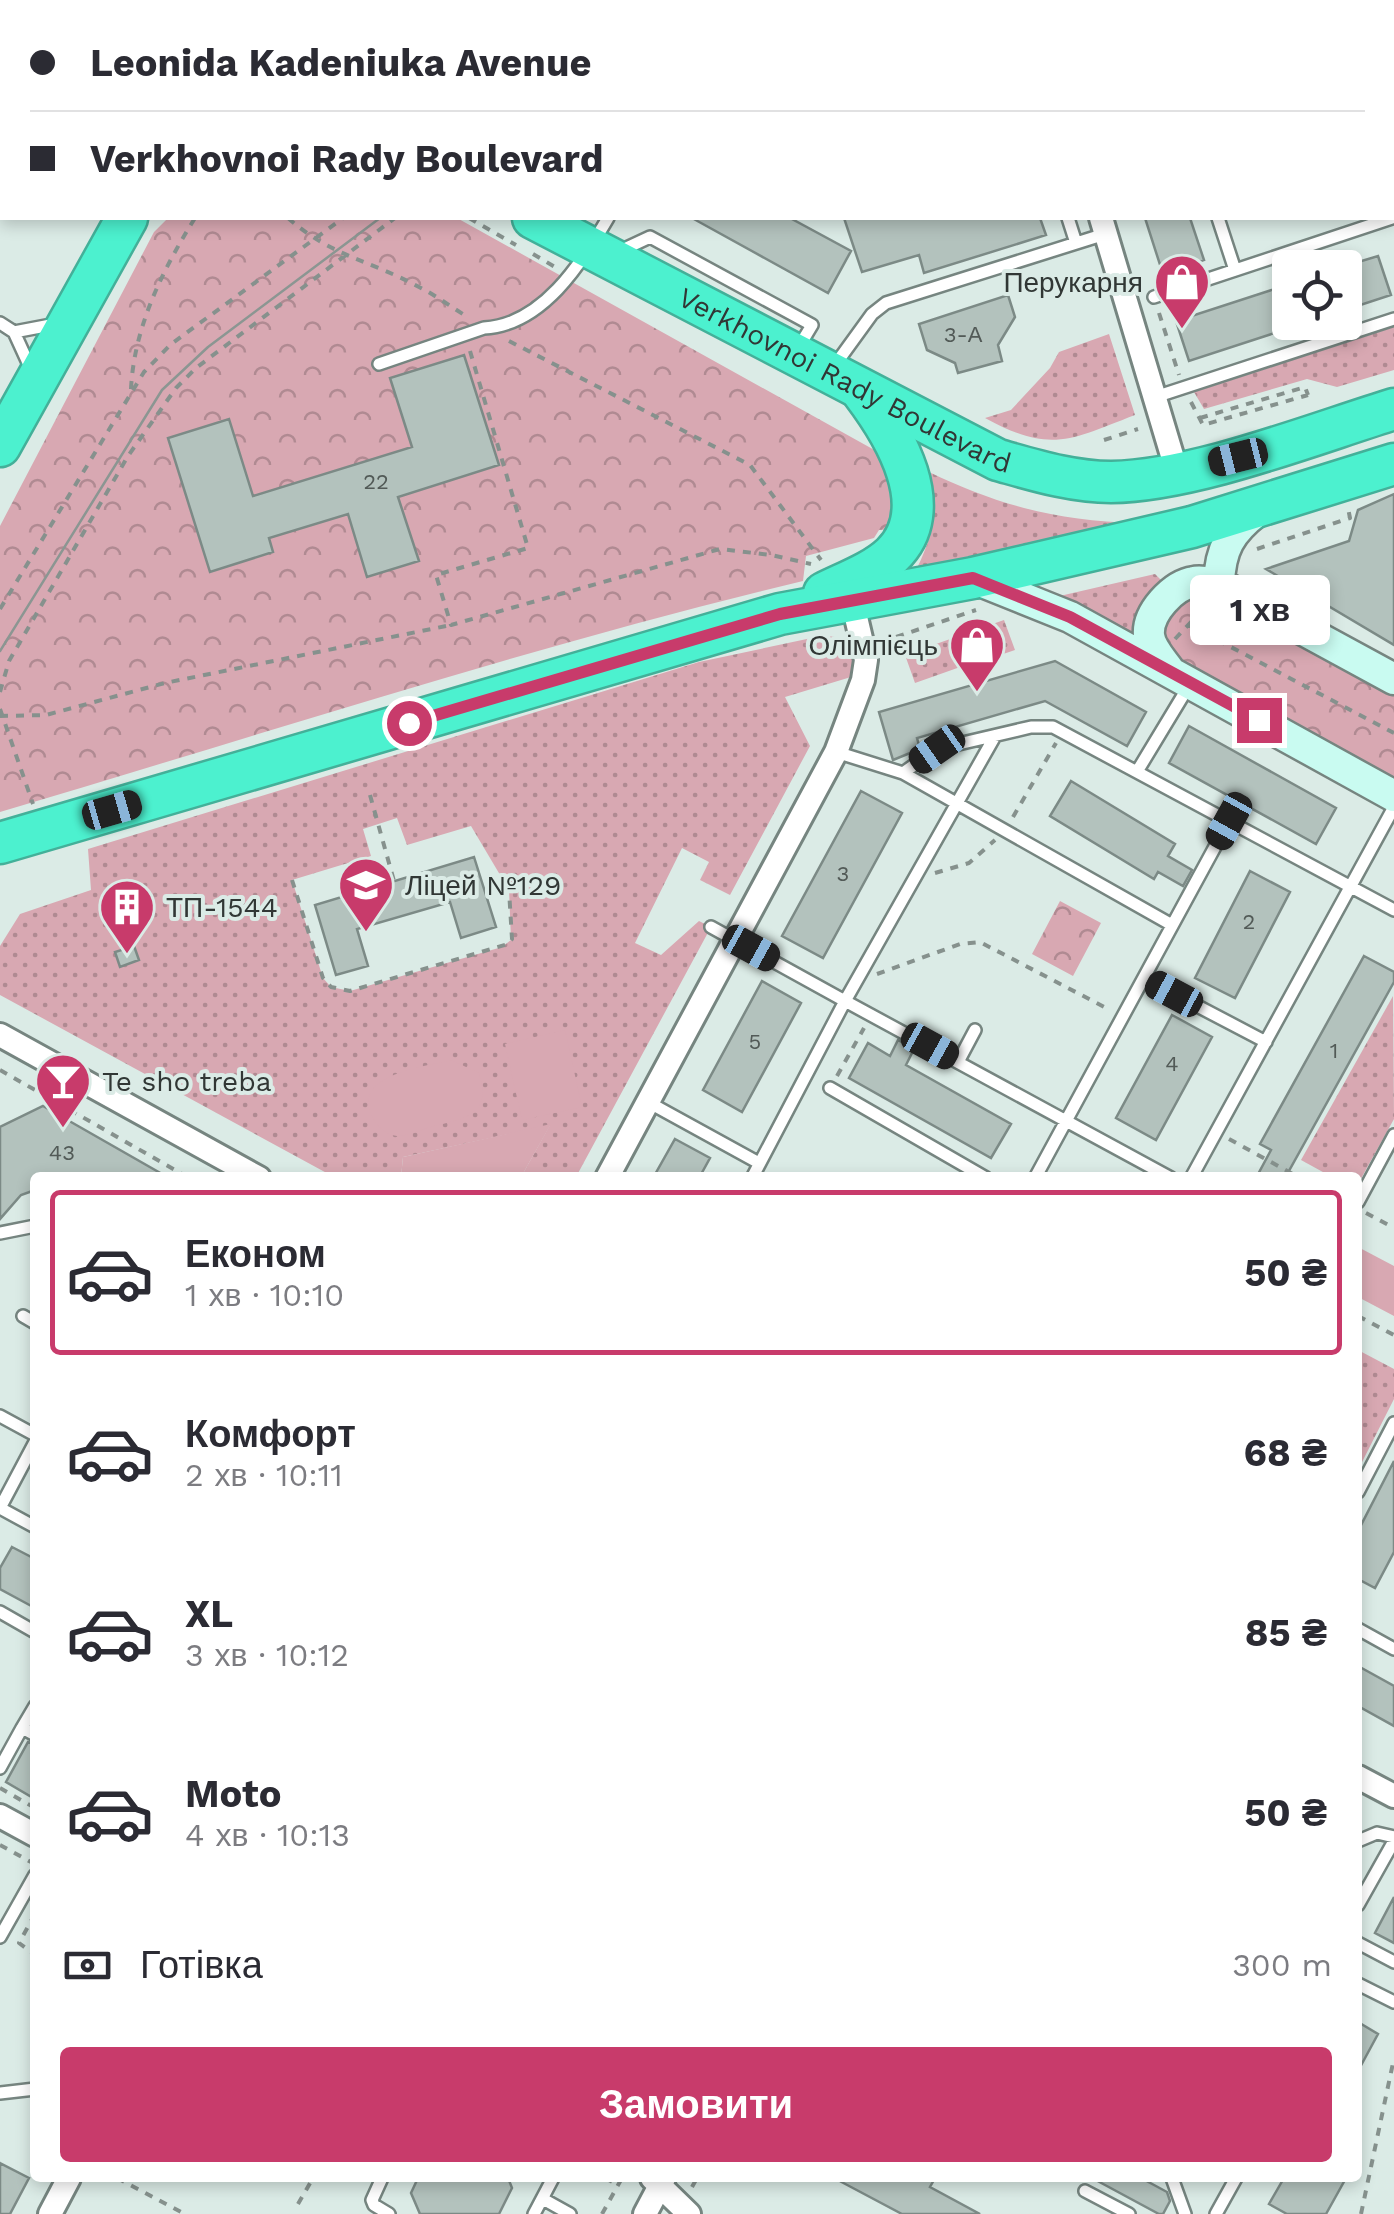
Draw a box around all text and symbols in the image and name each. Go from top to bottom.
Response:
text: Leonida Kadeniuka Avenue [90,41,591,85]
text: Verkhovnoi Rady Boulevard [90,137,604,181]
map controls [1272,250,1362,340]
button: locate [1272,250,1362,340]
shop icon: Перукарня [1152,252,1212,331]
place label: Перукарня [1003,266,1143,299]
street label: Verkhovnoi Rady Boulevard [673,281,1015,480]
house number: 3-А [944,322,983,347]
car [1205,435,1271,479]
house number: 22 [363,469,389,494]
callout: 1 хв [1189,575,1329,645]
text: 1 хв [1230,591,1290,629]
shop icon: Олімпієць [947,615,1007,694]
place label: Олімпієць [808,629,938,662]
route end [1237,698,1282,743]
route start [387,701,432,746]
car [904,720,970,778]
car [79,787,145,833]
car [1201,787,1257,855]
school or university icon: Ліцей №129 [336,855,396,934]
house number: 3 [837,861,849,886]
place label: Ліцей №129 [405,869,561,902]
building icon: ТП-1544 [97,877,157,956]
place label: ТП-1544 [166,891,278,924]
house number: 2 [1243,909,1255,934]
car [717,920,785,976]
car [1140,967,1208,1021]
car [896,1018,964,1074]
house number: 5 [749,1029,761,1054]
house number: 1 [1330,1038,1338,1063]
bar icon: Te sho treba [33,1051,93,1130]
house number: 4 [1165,1051,1179,1076]
place label: Te sho treba [102,1065,272,1098]
house number: 43 [49,1140,75,1165]
icon: car [65,1228,155,1318]
text: Економ [185,1232,326,1276]
text: 50 ₴ [1244,1251,1327,1295]
text: 1 хв · 10:10 [185,1276,344,1314]
icon: car [65,1408,155,1498]
text: Комфорт [185,1412,356,1456]
text: 68 ₴ [1244,1431,1327,1475]
text: 2 хв · 10:11 [185,1456,343,1494]
icon: car [65,1588,155,1678]
text: XL [185,1592,233,1636]
text: 85 ₴ [1245,1611,1327,1655]
text: 3 хв · 10:12 [185,1636,349,1674]
icon: car [65,1768,155,1858]
text: Moto [185,1772,281,1816]
text: 50 ₴ [1244,1791,1327,1835]
text: 4 хв · 10:13 [185,1816,350,1854]
icon: cash [60,1938,115,1993]
text: Готівка [140,1943,263,1987]
text: 300 m [1232,1946,1332,1984]
button: Замовити [60,2047,1332,2162]

